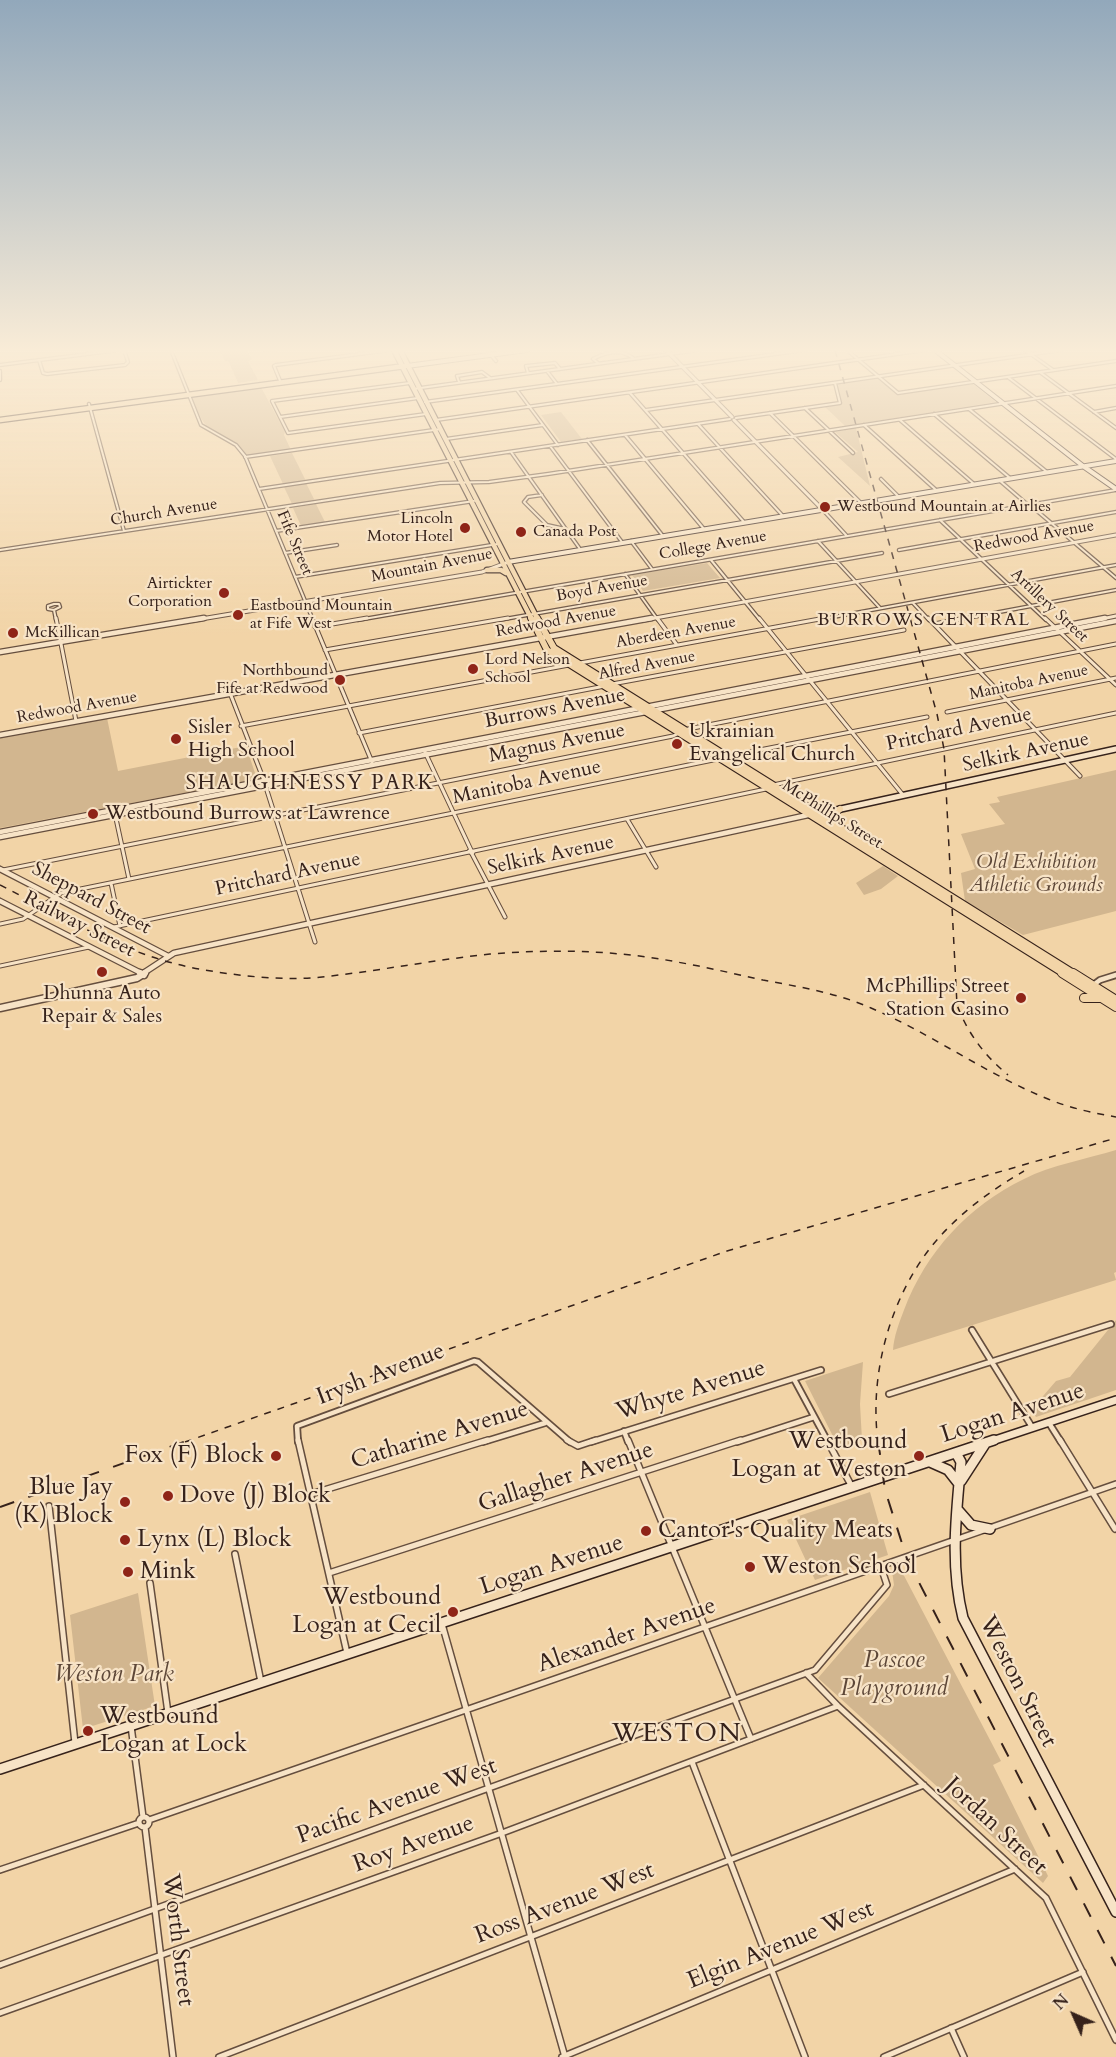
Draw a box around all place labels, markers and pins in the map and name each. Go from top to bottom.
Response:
place label: Westbound Mountain at Airlies [837,497,1051,517]
marker: Westbound Mountain at Airlies [818,500,832,514]
place label: Lincoln Motor Hotel [367,509,453,547]
marker: Lincoln Motor Hotel [458,521,472,535]
place label: Canada Post [533,522,616,542]
marker: Canada Post [514,525,528,539]
place label: Airtickter Corporation [128,574,212,612]
marker: Airtickter Corporation [217,586,231,600]
place label: Eastbound Mountain at Fife West [250,596,392,634]
marker: Eastbound Mountain at Fife West [231,608,245,622]
place label: McKillican [25,623,100,643]
marker: McKillican [6,626,20,640]
place label: Lord Nelson School [485,650,570,688]
place label: Northbound Fife at Redwood [216,661,328,699]
marker: Lord Nelson School [466,662,480,676]
marker: Northbound Fife at Redwood [333,673,347,687]
place label: Sisler High School [188,716,295,763]
place label: Ukrainian Evangelical Church [689,720,855,767]
marker: Sisler High School [169,732,183,746]
marker: Ukrainian Evangelical Church [670,737,684,751]
place label: Westbound Burrows at Lawrence [105,802,390,826]
marker: Westbound Burrows at Lawrence [86,807,100,821]
marker: Dhunna Auto Repair & Sales [95,965,109,979]
place label: McPhillips Street Station Casino [866,975,1009,1022]
place label: Dhunna Auto Repair & Sales [42,982,162,1029]
marker: McPhillips Street Station Casino [1014,991,1028,1005]
place label: Westbound Logan at Weston [732,1428,907,1484]
place label: Fox (F) Block [124,1442,264,1470]
marker: Fox (F) Block [269,1449,283,1463]
marker: Westbound Logan at Weston [912,1449,926,1463]
place label: Blue Jay (K) Block [14,1474,113,1530]
place label: Dove (J) Block [180,1482,331,1510]
marker: Dove (J) Block [161,1489,175,1503]
marker: Blue Jay (K) Block [118,1495,132,1509]
place label: Cantor's Quality Meats [658,1517,893,1545]
marker: Cantor's Quality Meats [639,1524,653,1538]
place label: Lynx (L) Block [137,1526,292,1554]
marker: Lynx (L) Block [118,1533,132,1547]
place label: Weston School [762,1553,916,1581]
place label: Mink [140,1558,196,1586]
marker: Weston School [743,1560,757,1574]
marker: Mink [121,1565,135,1579]
place label: Westbound Logan at Cecil [292,1584,441,1640]
marker: Westbound Logan at Cecil [446,1605,460,1619]
place label: Westbound Logan at Lock [100,1703,247,1759]
marker: Westbound Logan at Lock [81,1724,95,1738]

